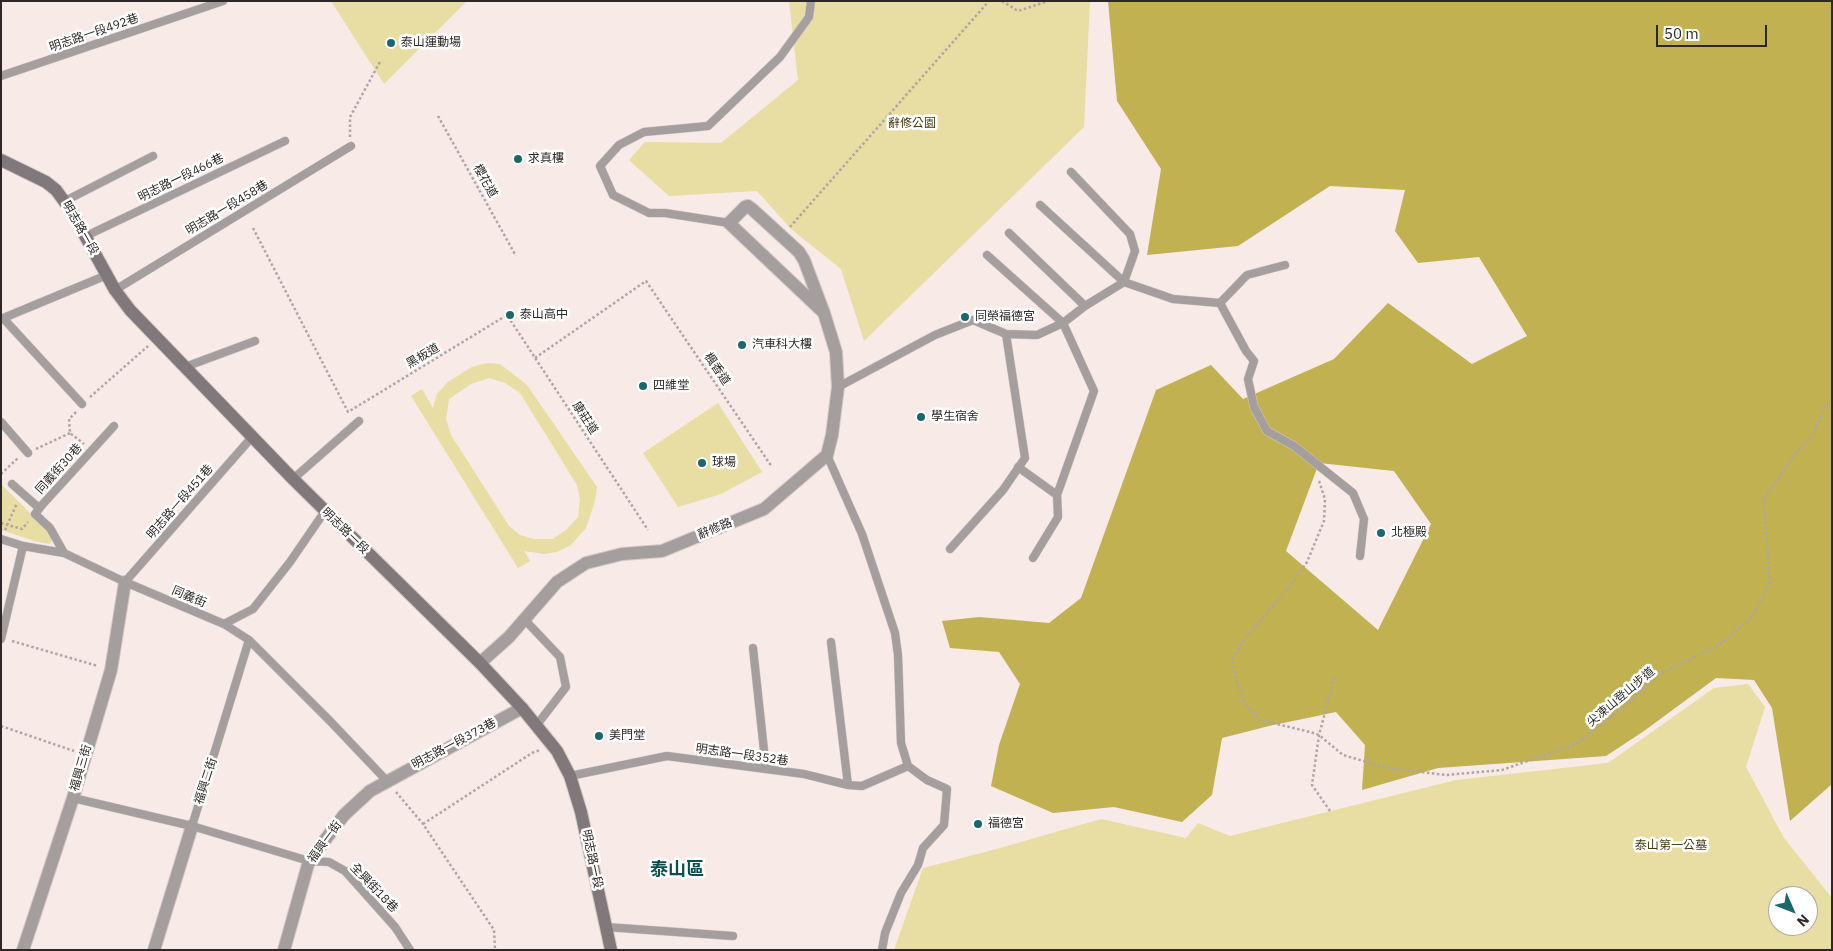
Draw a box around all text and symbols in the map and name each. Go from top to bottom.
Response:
street label: 明志路一段492巷 [47,11,141,55]
scale bar [1658,15,1769,47]
text: 50 m [1664,24,1699,43]
place label: 泰山運動場 [401,36,461,50]
marker: 泰山運動場 [385,37,397,49]
park label: 辭修公園 [888,117,936,131]
street label: 明志路一段466巷 [136,151,226,205]
place label: 求真樓 [528,152,564,166]
marker: 求真樓 [512,153,524,165]
street label: 櫻花道 [470,162,500,200]
street label: 明志路一段458巷 [183,178,271,238]
street label: 明志路一段 [59,198,101,258]
place label: 泰山高中 [520,308,568,322]
marker: 泰山高中 [504,309,516,321]
place label: 同榮福德宮 [975,310,1035,324]
marker: 同榮福德宮 [959,311,971,323]
place label: 汽車科大樓 [752,338,812,352]
marker: 汽車科大樓 [736,339,748,351]
street label: 黑板道 [404,341,442,371]
street label: 楓香道 [701,350,733,388]
place label: 四維堂 [653,379,689,393]
marker: 四維堂 [637,380,649,392]
street label: 康莊道 [569,399,601,437]
place label: 學生宿舍 [931,410,979,424]
marker: 學生宿舍 [915,411,927,423]
street label: 同義街30巷 [33,441,85,497]
place label: 球場 [712,456,736,470]
marker: 球場 [696,457,708,469]
street label: 明志路一段451巷 [144,462,216,542]
street label: 明志路一段 [318,505,372,557]
street label: 辭修路 [696,516,734,542]
place label: 北極殿 [1391,526,1427,540]
marker: 北極殿 [1375,527,1387,539]
street label: 同義街 [170,583,208,611]
street label: 尖凍山登山步道 [1584,664,1658,730]
street label: 明志路一段373巷 [409,716,499,772]
place label: 美門堂 [609,729,645,743]
marker: 美門堂 [593,730,605,742]
street label: 明志路一段352巷 [695,741,789,769]
street label: 福興三街 [67,743,95,793]
street label: 福興二街 [192,756,220,806]
place label: 福德宮 [988,817,1024,831]
street label: 福興一街 [305,818,345,866]
marker: 福德宮 [972,818,984,830]
street label: 明志路一段 [579,828,605,890]
park label: 泰山第一公墓 [1635,839,1707,853]
district label: 泰山區 [650,859,704,881]
street label: 全興街18巷 [347,861,401,915]
north arrow [1768,886,1818,936]
text: N [1793,911,1813,931]

